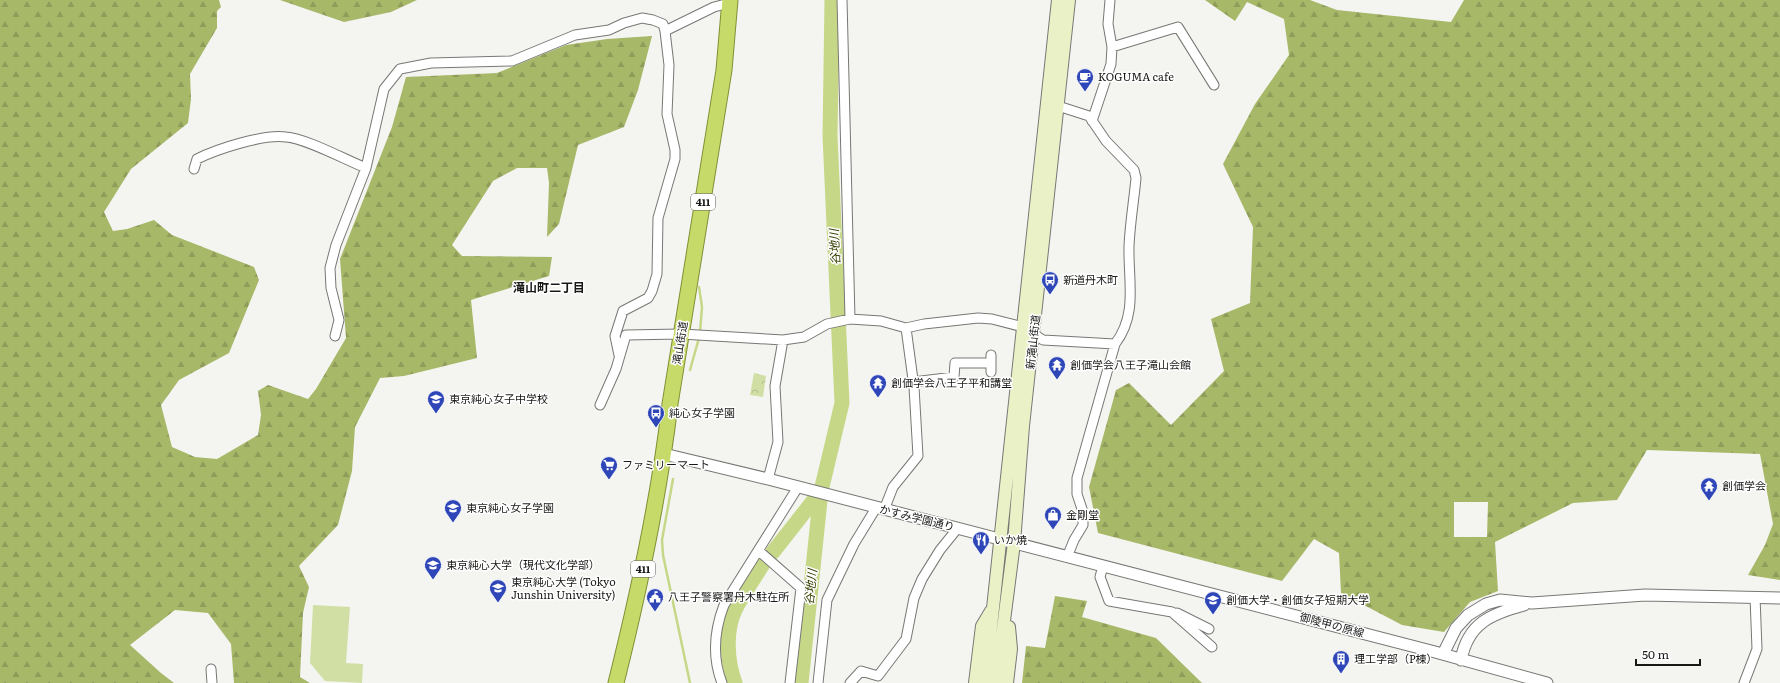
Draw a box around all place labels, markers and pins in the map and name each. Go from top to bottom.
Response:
cafe icon: KOGUMA cafe [1075,67,1095,92]
place label: KOGUMA cafe [1098,68,1174,84]
bus stop icon: 新道丹木町 [1040,270,1060,295]
place label: 新道丹木町 [1063,271,1118,287]
temple icon: 創価学会八王子滝山会館 [1047,355,1067,380]
place label: 創価学会八王子滝山会館 [1070,356,1191,372]
temple icon: 創価学会八王子平和講堂 [868,373,888,398]
place label: 創価学会八王子平和講堂 [891,374,1012,390]
school or university icon: 東京純心女子中学校 [426,389,446,414]
place label: 東京純心女子中学校 [449,390,548,406]
bus stop icon: 純心女子学園 [646,403,666,428]
place label: 純心女子学園 [669,404,735,420]
supermarket icon: ファミリーマート [599,455,619,480]
place label: ファミリーマート [622,456,710,472]
temple icon: 創価学会 [1699,476,1719,501]
place label: 創価学会 [1722,477,1766,493]
school or university icon: 東京純心女子学園 [443,498,463,523]
place label: 東京純心女子学園 [466,499,554,515]
shop icon: 金剛堂 [1043,505,1063,530]
place label: 金剛堂 [1066,506,1099,522]
restaurant icon: いか焼 [971,530,991,555]
place label: いか焼 [994,531,1027,547]
school or university icon: 東京純心大学（現代文化学部） [423,555,443,580]
place label: 東京純心大学（現代文化学部） [446,556,600,572]
place label: 東京純心大学 (Tokyo Junshin University) [511,573,616,602]
school or university icon: 東京純心大学 (Tokyo Junshin University) [488,578,508,603]
public building icon: 八王子警察署丹木駐在所 [645,587,665,612]
place label: 八王子警察署丹木駐在所 [668,588,790,604]
school or university icon: 創価大学・創価女子短期大学 [1203,590,1223,615]
place label: 創価大学・創価女子短期大学 [1226,591,1369,607]
building icon: 理工学部（P棟） [1331,649,1351,674]
place label: 理工学部（P棟） [1354,650,1438,666]

